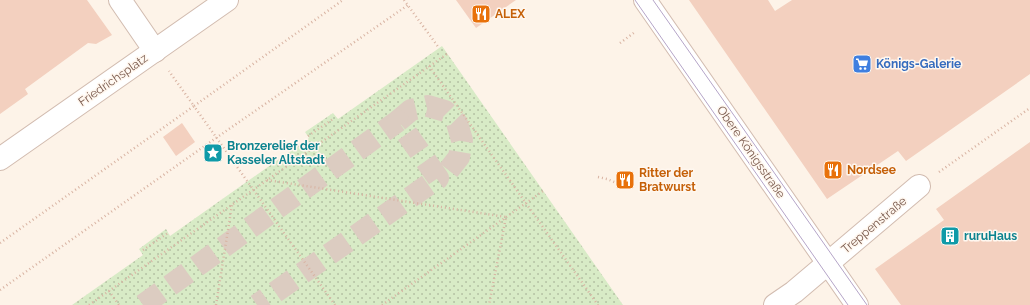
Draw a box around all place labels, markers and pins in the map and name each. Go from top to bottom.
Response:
restaurant icon: ALEX [470,3,492,25]
place label: ALEX [495,7,525,21]
supermarket icon: Königs-Galerie [851,53,873,75]
place label: Königs-Galerie [876,57,961,71]
place label: Bronzerelief der Kasseler Altstadt [227,139,325,167]
place icon: Bronzerelief der Kasseler Altstadt [202,142,224,164]
restaurant icon: Nordsee [822,159,844,181]
place label: Nordsee [847,163,896,177]
place label: Ritter der Bratwurst [639,166,696,194]
restaurant icon: Ritter der Bratwurst [614,169,636,191]
building icon: ruruHaus [939,225,961,247]
place label: ruruHaus [964,229,1017,243]

